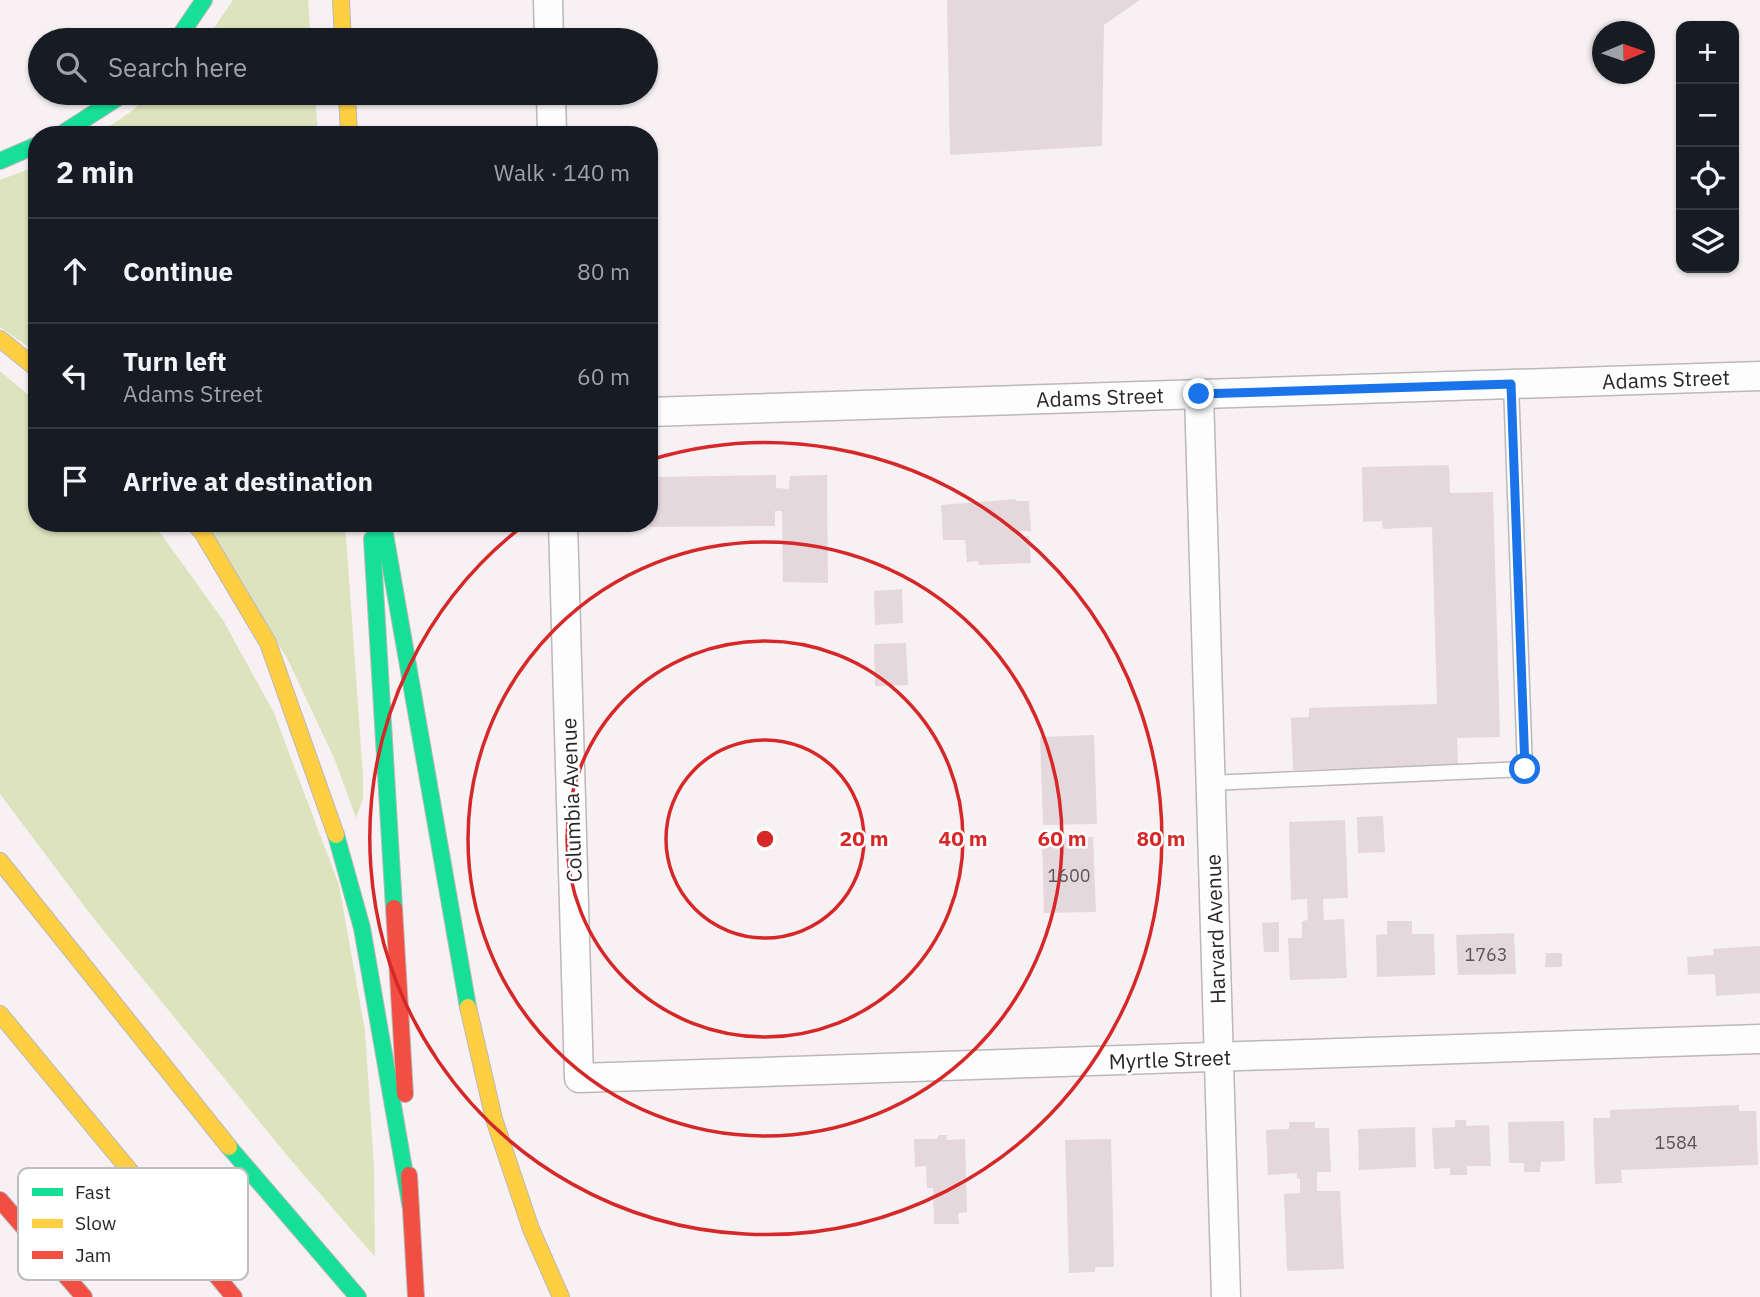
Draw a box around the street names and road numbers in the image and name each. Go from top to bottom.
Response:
street label: Adams Street [1602,363,1730,395]
street label: Adams Street [1036,381,1164,413]
street label: Columbia Avenue [554,717,588,883]
street label: Harvard Avenue [1198,853,1232,1005]
street label: Myrtle Street [1108,1043,1232,1075]

